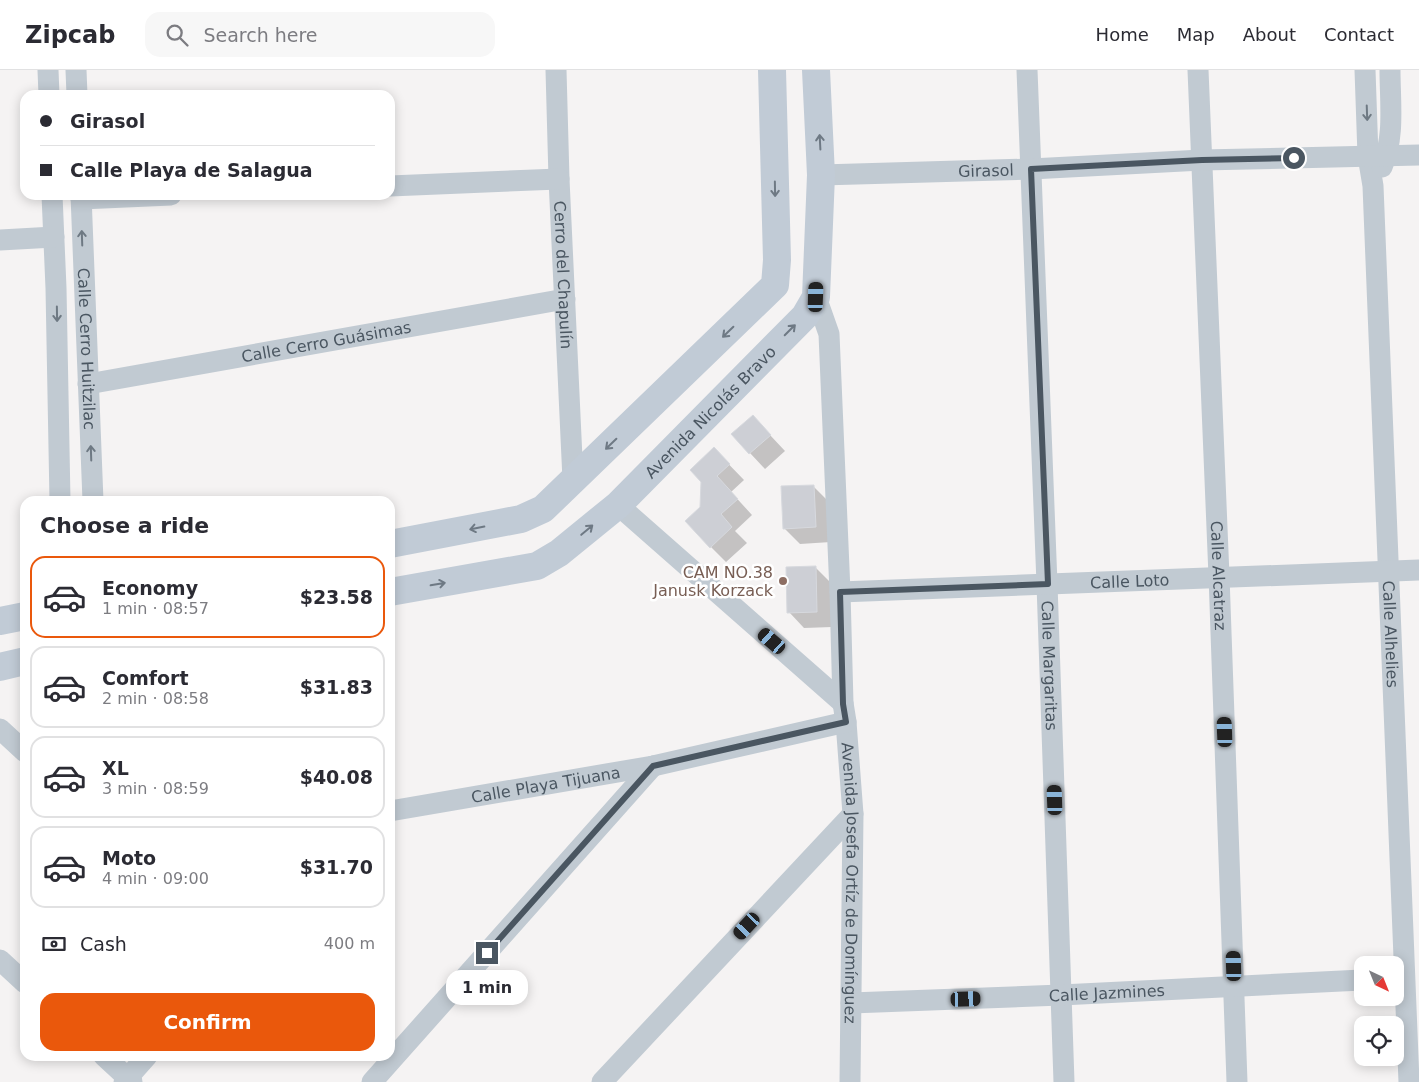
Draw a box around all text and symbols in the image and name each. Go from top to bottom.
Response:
search box [145,12,495,57]
text: Zipcab [25,21,115,49]
icon: search [163,21,191,49]
text: Search here [203,24,318,46]
text: Home [1096,24,1149,45]
text: Map [1177,24,1215,45]
text: About [1243,24,1296,45]
text: Contact [1324,24,1394,45]
one-way arrow [1362,105,1371,121]
text: Girasol [70,110,145,132]
one-way arrow [815,135,824,151]
route start [1283,147,1305,169]
text: Calle Playa de Salagua [70,159,313,181]
street label: Girasol [958,160,1014,181]
one-way arrow [770,180,780,196]
street label: Cerro del Chapulín [551,200,576,349]
one-way arrow [78,230,87,246]
street label: Calle Cerro Huitzilac [74,268,100,430]
car [807,282,824,312]
one-way arrow [52,305,61,321]
street label: Calle Cerro Guásimas [240,317,413,366]
one-way arrow [784,324,796,337]
one-way arrow [722,326,734,338]
street label: Avenida Nicolás Bravo [641,342,780,482]
one-way arrow [604,438,617,450]
one-way arrow [86,445,96,461]
text: Choose a ride [40,513,209,538]
street label: Calle Alcatraz [1207,520,1230,631]
one-way arrow [470,523,486,533]
one-way arrow [580,525,593,536]
place label: CAM NO.38 Janusk Korzack [652,563,774,600]
street label: Calle Loto [1090,570,1170,592]
icon: car [42,575,87,620]
marker: CAM NO.38 Janusk Korzack [777,575,789,587]
text: Economy [102,577,198,599]
one-way arrow [430,578,446,588]
street label: Calle Alhelies [1379,580,1403,688]
text: $23.58 [300,586,373,608]
text: 1 min · 08:57 [102,599,209,618]
street label: Calle Margaritas [1038,600,1061,731]
car [755,625,788,657]
icon: car [42,665,87,710]
text: Comfort [102,667,189,689]
text: $31.83 [300,676,373,698]
text: 2 min · 08:58 [102,689,209,708]
car [1216,717,1233,747]
street label: Avenida Josefa Ortíz de Domínguez [838,742,863,1024]
icon: car [42,755,87,800]
text: XL [102,757,129,779]
street label: Calle Playa Tijuana [470,762,622,806]
text: $40.08 [300,766,373,788]
text: 3 min · 08:59 [102,779,209,798]
car [1046,785,1063,815]
icon: car [42,845,87,890]
text: Moto [102,847,156,869]
text: $31.70 [300,856,373,878]
text: 4 min · 09:00 [102,869,209,888]
car [731,910,762,942]
icon: cash [40,930,68,958]
text: Cash [80,933,127,955]
text: 400 m [324,934,375,953]
route end [476,942,498,964]
car [1225,951,1242,981]
north arrow [1354,956,1404,1006]
map controls [1354,956,1404,1066]
callout: 1 min [446,970,528,1006]
text: 1 min [462,978,512,997]
street label: Calle Jazmines [1048,980,1165,1005]
car [950,991,981,1007]
button: Confirm [40,993,375,1051]
button: locate [1354,1016,1404,1066]

